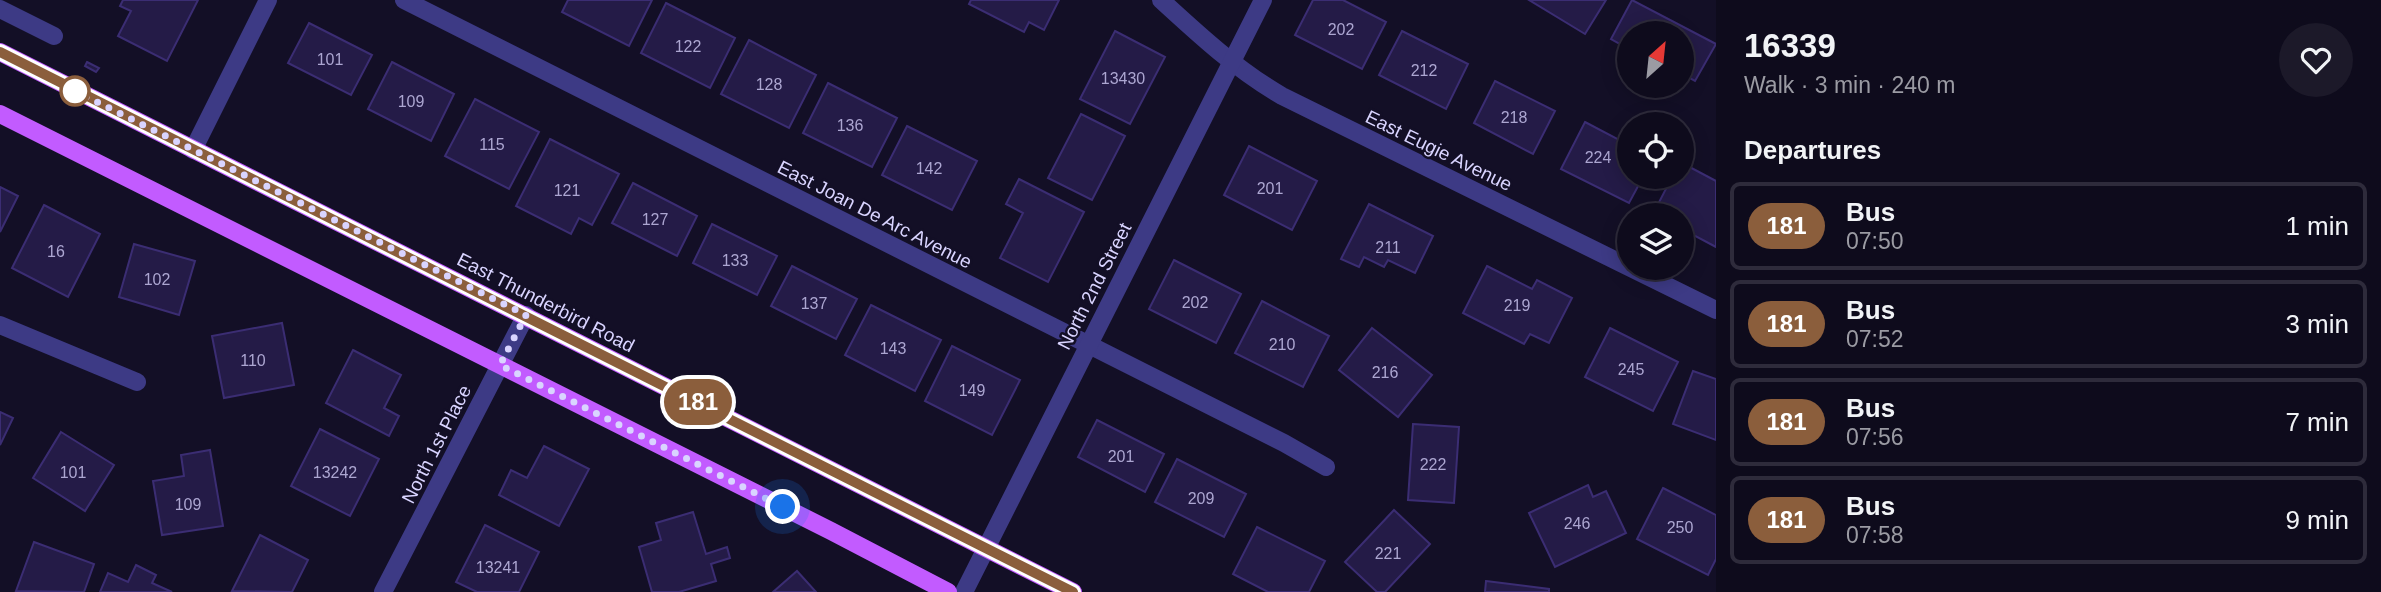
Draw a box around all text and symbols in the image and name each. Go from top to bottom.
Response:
house number: 202 [1328,21,1354,38]
north arrow [1617,21,1694,98]
map controls [1617,21,1694,280]
button: heart [2279,23,2353,97]
text: 16339 [1744,27,1836,64]
house number: 122 [675,38,701,55]
house number: 101 [317,51,343,68]
house number: 212 [1411,62,1437,79]
house number: 13430 [1101,70,1145,87]
text: Walk · 3 min · 240 m [1744,72,1955,98]
unlabelled marker [60,76,90,106]
house number: 128 [756,76,782,93]
house number: 109 [398,93,424,110]
street label: East Eugie Avenue [1362,106,1515,195]
house number: 218 [1501,109,1527,126]
button: locate [1617,112,1694,189]
house number: 136 [837,117,863,134]
text: Departures [1744,135,1881,165]
house number: 115 [479,136,505,153]
house number: 224 [1585,149,1611,166]
street label: East Joan De Arc Avenue [774,156,975,273]
house number: 142 [916,160,942,177]
house number: 201 [1257,180,1283,197]
house number: 121 [554,182,580,199]
text: Bus [1846,197,1895,227]
button: layers [1617,203,1694,280]
house number: 127 [642,211,668,228]
text: 1 min [2285,211,2349,241]
text: 181 [1766,212,1807,239]
street label: North 2nd Street [1053,219,1136,353]
text: 07:50 [1846,228,1904,254]
house number: 211 [1375,239,1401,256]
house number: 16 [47,243,65,260]
street label: East Thunderbird Road [454,249,638,356]
house number: 133 [722,252,748,269]
house number: 102 [144,271,170,288]
house number: 202 [1182,294,1208,311]
house number: 137 [801,295,827,312]
text: Bus [1846,295,1895,325]
house number: 219 [1504,297,1530,314]
text: 3 min [2285,309,2349,339]
text: 181 [1766,310,1807,337]
text: 07:52 [1846,326,1904,352]
house number: 210 [1269,336,1295,353]
house number: 143 [880,340,906,357]
house number: 110 [240,352,266,369]
house number: 245 [1618,361,1644,378]
house number: 216 [1372,364,1398,381]
line badge: 181 [658,379,738,425]
street label: North 1st Place [398,382,475,507]
house number: 149 [959,382,985,399]
text: 181 [678,388,718,415]
text: Bus [1846,393,1895,423]
text: 7 min [2285,407,2349,437]
text: 181 [1766,408,1807,435]
text: 07:56 [1846,424,1904,450]
house number: 201 [1108,448,1134,465]
house number: 222 [1420,456,1446,473]
house number: 101 [60,464,86,481]
house number: 13242 [313,464,357,481]
your location [765,489,800,524]
house number: 209 [1188,490,1214,507]
text: Bus [1846,491,1895,521]
house number: 109 [175,496,201,513]
text: 9 min [2285,505,2349,535]
text: 181 [1766,506,1807,533]
house number: 246 [1564,515,1590,532]
house number: 250 [1667,519,1693,536]
text: 07:58 [1846,522,1904,548]
house number: 221 [1375,545,1401,562]
house number: 13241 [476,559,520,576]

